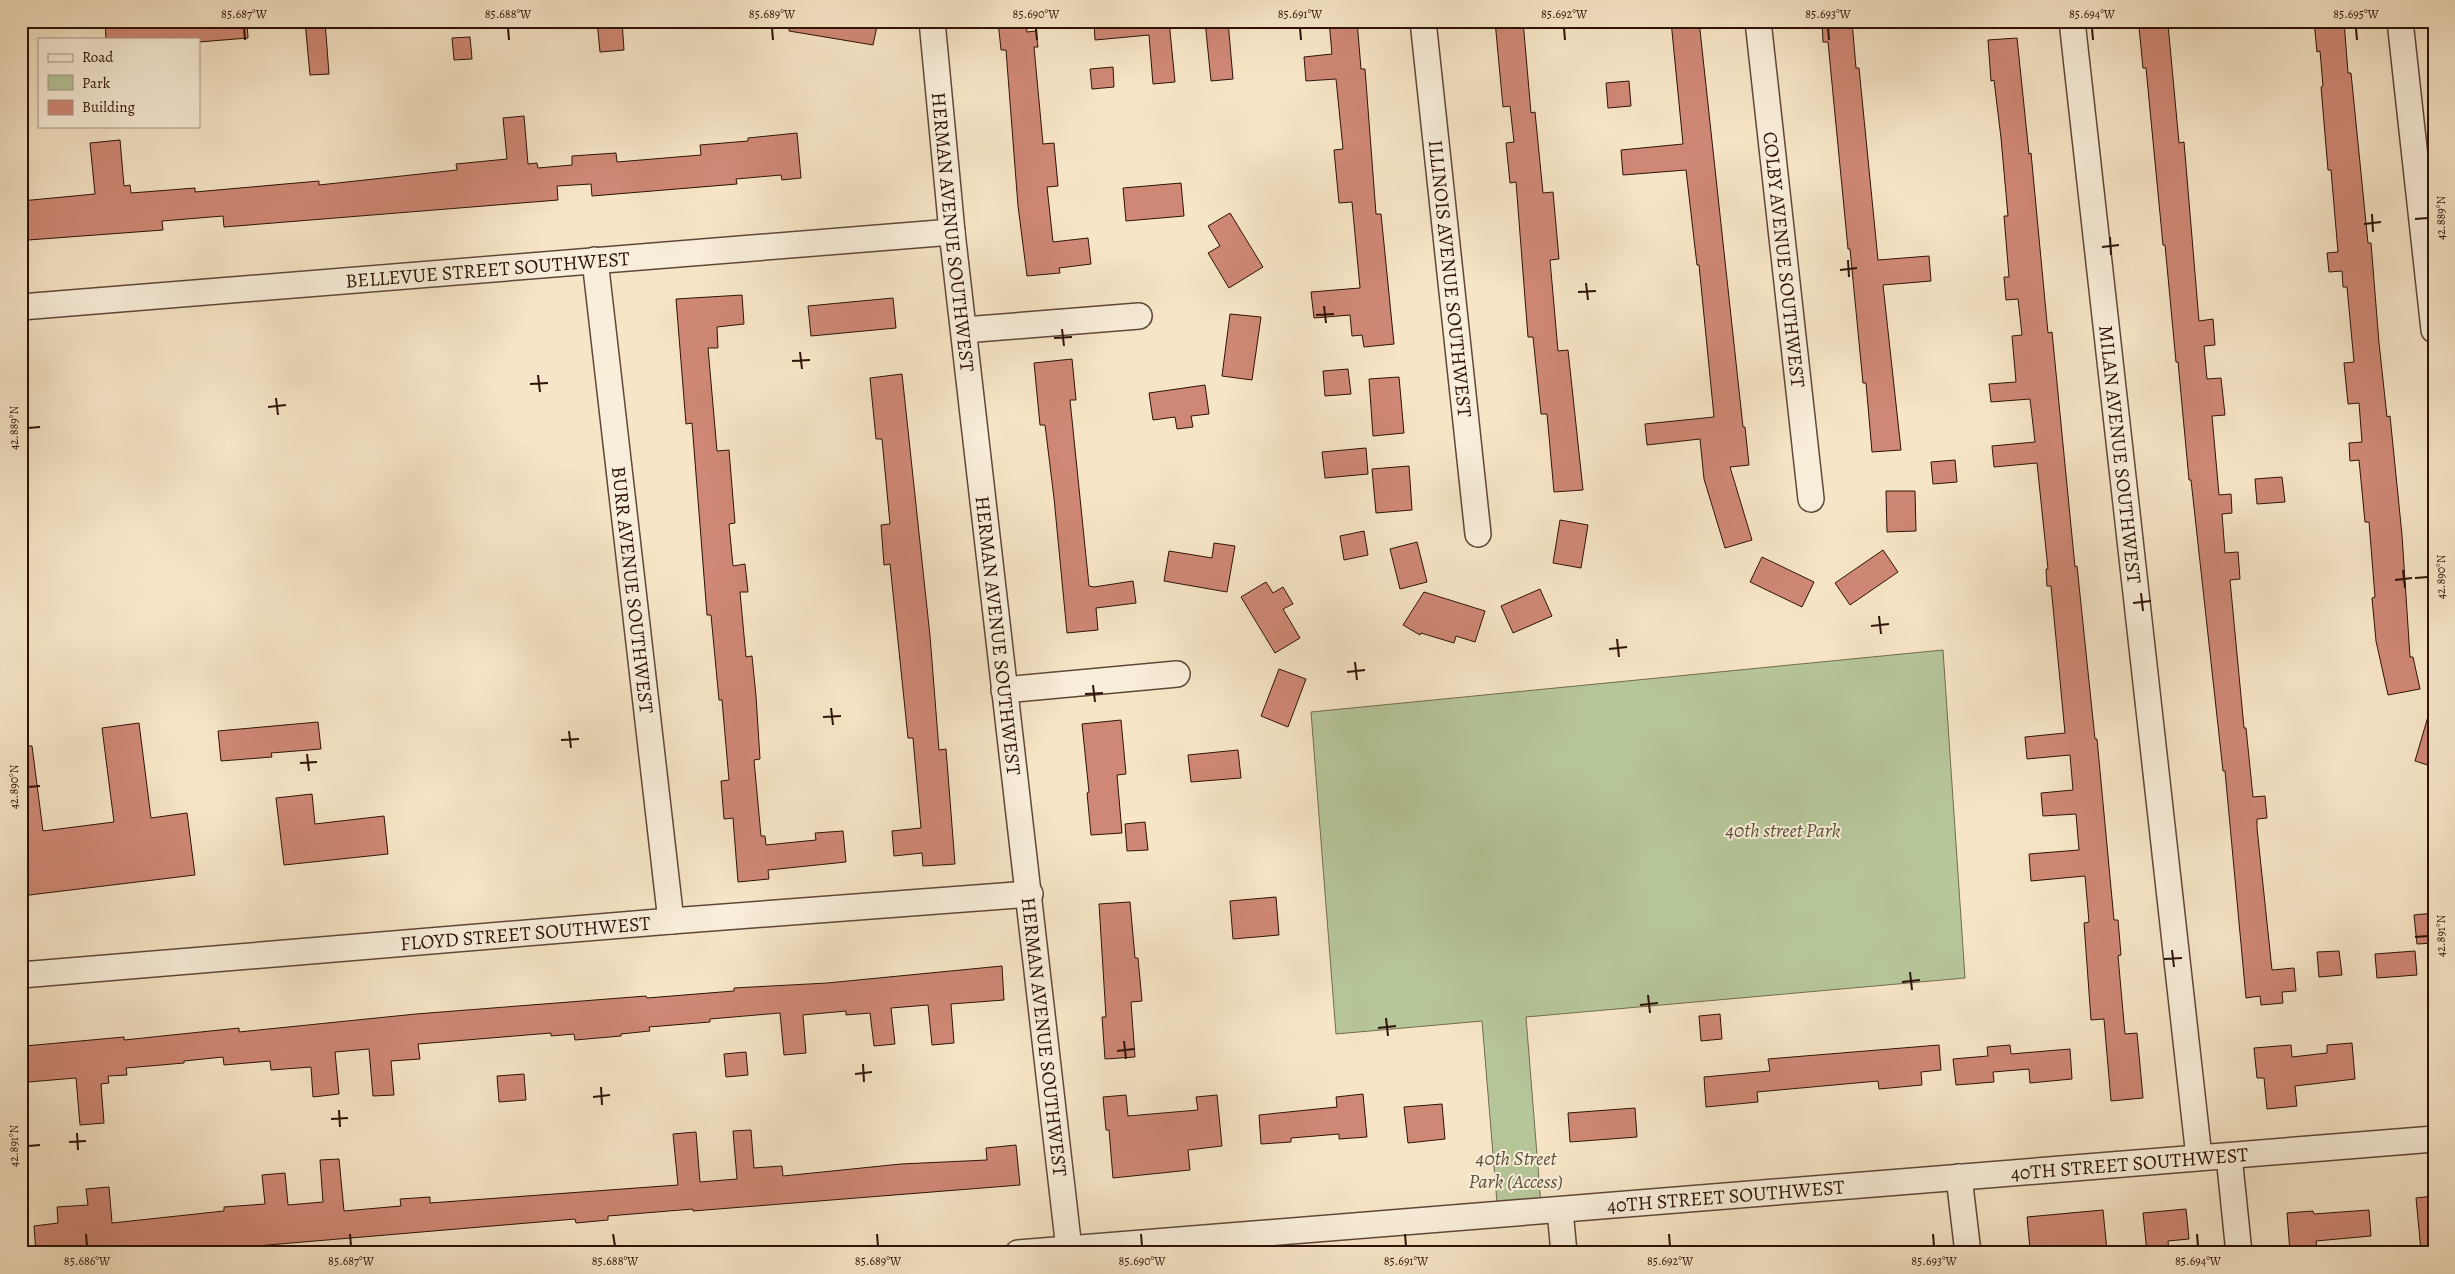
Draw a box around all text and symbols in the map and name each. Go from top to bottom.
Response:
text: 85.687°W [221,6,268,22]
text: 85.688°W [485,6,532,22]
text: 85.689°W [749,6,796,22]
text: 85.690°W [1013,6,1060,22]
text: 85.691°W [1278,6,1323,22]
text: 85.692°W [1541,6,1588,22]
text: 85.693°W [1805,6,1852,22]
text: 85.694°W [2069,6,2116,22]
text: 85.695°W [2333,6,2380,22]
legend [38,38,200,128]
text: Road [82,47,114,67]
text: Park [82,73,111,93]
street label: HERMAN AVENUE SOUTHWEST [925,91,981,373]
text: Building [82,97,135,117]
street label: COLBY AVENUE SOUTHWEST [1756,130,1812,389]
street label: ILLINOIS AVENUE SOUTHWEST [1422,139,1478,419]
text: 42.889°N [2433,196,2449,240]
street label: BELLEVUE STREET SOUTHWEST [344,245,631,295]
street label: MILAN AVENUE SOUTHWEST [2092,324,2148,585]
text: 42.889°N [6,406,22,450]
street label: BURR AVENUE SOUTHWEST [605,465,660,715]
street label: HERMAN AVENUE SOUTHWEST [968,494,1027,777]
text: 42.890°N [2433,554,2449,599]
text: 42.890°N [6,764,22,809]
park label: 40th street Park [1724,817,1841,844]
street label: HERMAN AVENUE SOUTHWEST [1015,896,1074,1178]
street label: FLOYD STREET SOUTHWEST [399,910,652,957]
text: 42.891°N [2433,914,2449,957]
text: 42.891°N [6,1124,22,1167]
street label: 40TH STREET SOUTHWEST [2010,1141,2249,1187]
park label: 40th Street Park (Access) [1469,1145,1563,1195]
street label: 40TH STREET SOUTHWEST [1606,1174,1846,1220]
text: 85.686°W [64,1253,111,1269]
text: 85.687°W [328,1253,375,1269]
text: 85.688°W [592,1253,639,1269]
text: 85.689°W [855,1253,902,1269]
text: 85.690°W [1119,1253,1166,1269]
text: 85.691°W [1384,1253,1429,1269]
text: 85.692°W [1647,1253,1694,1269]
text: 85.693°W [1911,1253,1958,1269]
text: 85.694°W [2175,1253,2222,1269]

